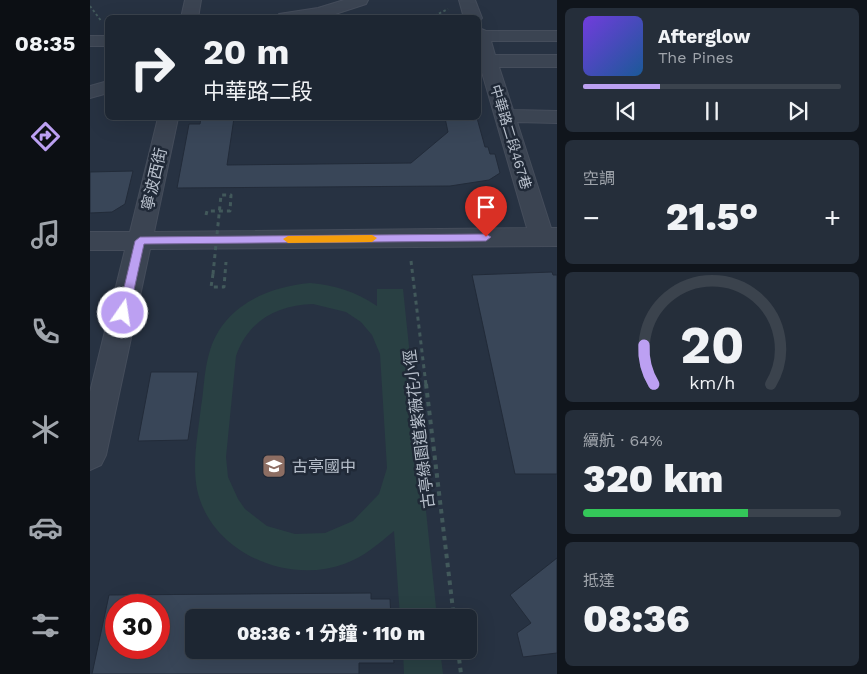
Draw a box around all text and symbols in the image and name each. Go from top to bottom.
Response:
text: Afterglow [658,25,750,48]
text: 08:35 [15,31,75,56]
text: 20 m [203,31,289,73]
icon: right [120,35,185,100]
text: The Pines [658,48,734,67]
text: 中華路二段 [203,79,313,104]
street label: 中華路二段467巷 [487,83,535,191]
icon: previous [612,97,640,125]
icon: pause [698,97,726,125]
icon: next [784,97,812,125]
icon: directions [28,119,63,154]
street label: 寧波西街 [138,146,170,212]
text: 空調 [583,169,615,188]
pin [465,186,507,237]
icon: arrive [472,193,500,221]
text: 21.5° [666,195,758,239]
text: − [583,201,600,234]
text: + [824,201,841,234]
icon: music [28,217,63,252]
position arrow [96,286,148,338]
icon: phone [28,314,63,349]
text: 20 [680,315,744,376]
street label: 古亭綠園道紫薇花小徑 [400,348,438,510]
text: km/h [689,372,735,393]
icon: climate [28,412,63,447]
text: 續航 · 64% [583,431,663,450]
school or university icon: 古亭國中 [261,453,287,479]
place label: 古亭國中 [292,457,356,476]
text: 320 km [583,457,723,501]
icon: car [28,510,63,545]
text: 抵達 [583,571,615,590]
speed limit sign: 30 [105,594,170,659]
text: 08:36 [583,597,689,641]
icon: filters [28,608,63,643]
text: 08:36 · 1 分鐘 · 110 m [237,622,425,645]

